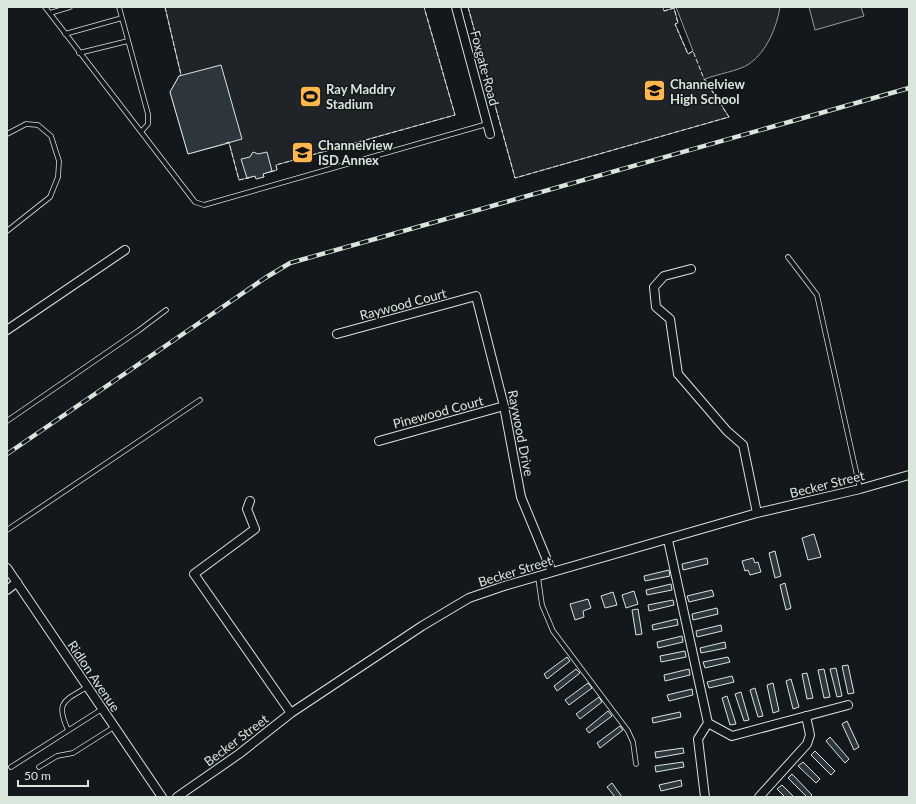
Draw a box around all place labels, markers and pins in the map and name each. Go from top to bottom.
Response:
place label: Channelview High School [670,76,745,107]
school or university icon: Channelview High School [641,78,667,104]
place label: Ray Maddry Stadium [326,81,396,112]
sports icon: Ray Maddry Stadium [297,83,323,109]
place label: Channelview ISD Annex [318,137,393,168]
school or university icon: Channelview ISD Annex [289,139,315,165]

